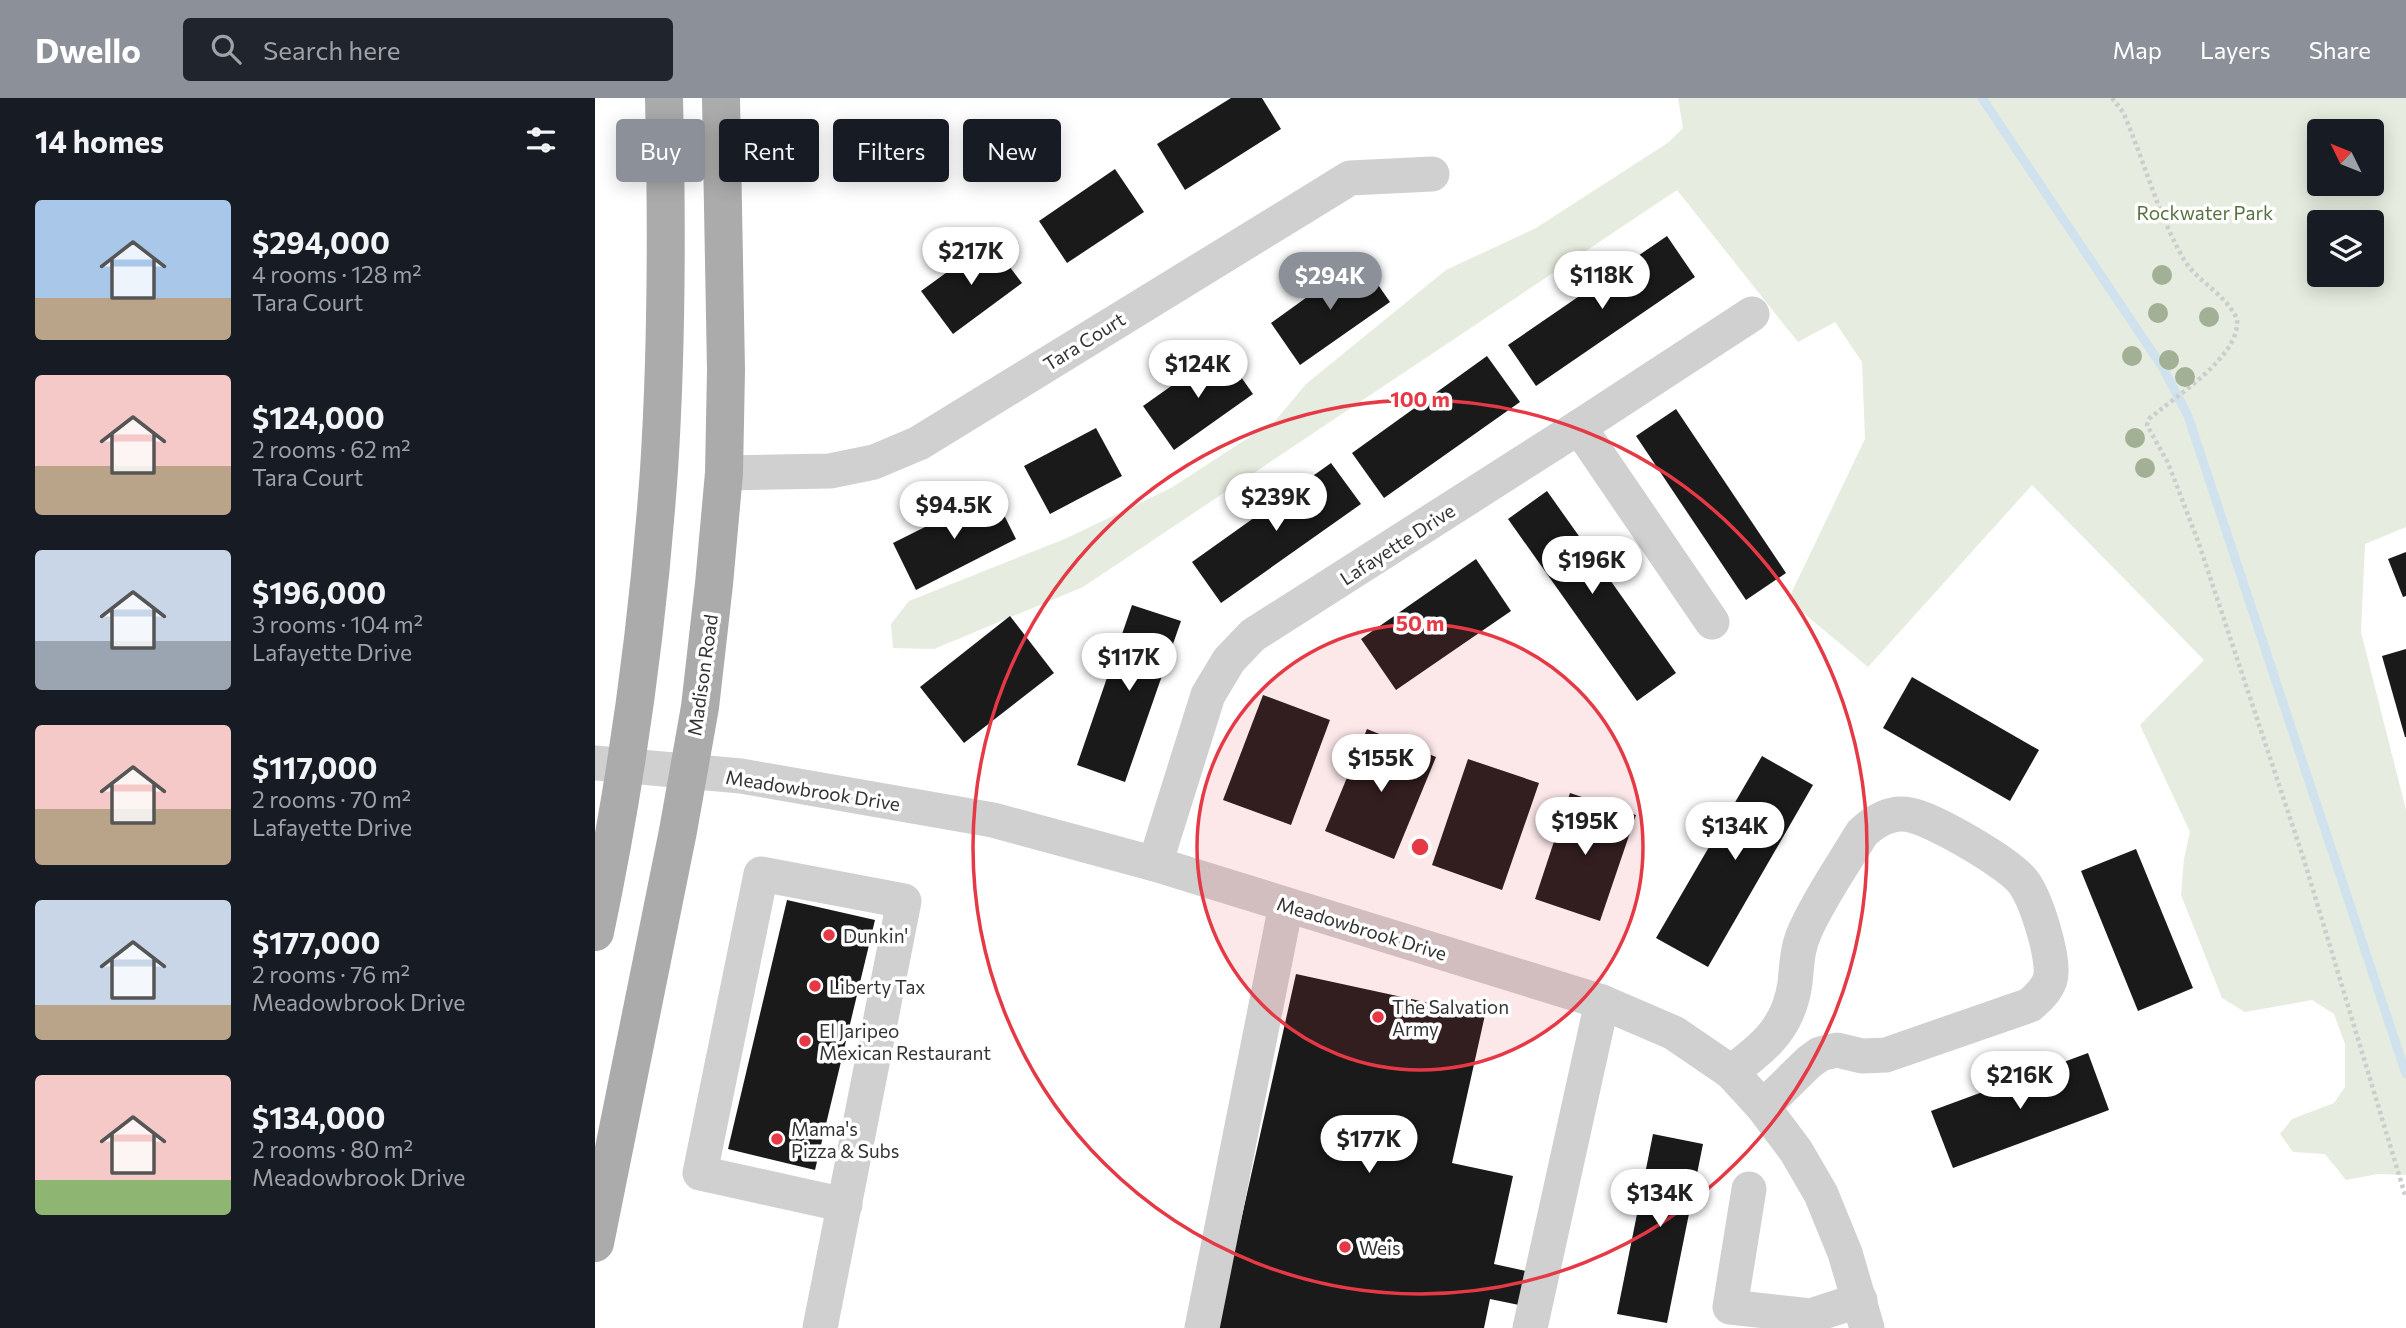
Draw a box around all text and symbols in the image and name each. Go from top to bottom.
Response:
search box [183,18,673,81]
text: Dwello [35,29,141,70]
icon: search [207,30,245,68]
text: Search here [263,34,401,65]
text: Map [2113,35,2162,64]
text: Layers [2200,35,2271,64]
text: Share [2309,35,2371,64]
chip: Buy [616,119,705,182]
chip: Rent [719,119,819,182]
chip: Filters [833,119,949,182]
chip: New [963,119,1061,182]
north arrow [2307,119,2383,196]
map controls [2307,119,2384,287]
icon: filters [522,121,560,159]
text: 14 homes [35,122,164,159]
park label: Rockwater Park [2137,201,2273,224]
button: layers [2307,210,2384,287]
text: $294,000 [252,223,390,260]
icon: home [91,228,175,312]
pin: $217K [922,228,1020,287]
text: $217K [938,236,1004,264]
pin: $294K [1281,252,1379,312]
pin: $118K [1553,252,1651,311]
text: 4 rooms · 128 m² [252,260,421,288]
text: $118K [1570,260,1634,288]
text: $294K [1295,261,1365,289]
text: Tara Court [252,288,363,316]
street label: Tara Court [1039,307,1129,375]
pin: $124K [1149,341,1247,400]
text: $124K [1165,349,1231,377]
text: 100 m [1390,386,1450,411]
text: $124,000 [252,398,385,435]
icon: home [91,403,175,487]
text: 2 rooms · 62 m² [252,435,411,463]
text: Tara Court [252,463,363,491]
pin: $239K [1227,474,1325,533]
pin: $94.5K [897,482,1011,541]
text: $239K [1241,482,1311,510]
text: $94.5K [916,490,993,518]
street label: Lafayette Drive [1335,498,1459,590]
pin: $196K [1543,536,1641,596]
text: $196K [1558,545,1626,573]
text: $196,000 [252,573,386,610]
icon: home [91,578,175,662]
text: 3 rooms · 104 m² [252,610,423,638]
text: 50 m [1396,610,1444,635]
street label: Madison Road [682,613,722,737]
pin: $117K [1080,634,1178,693]
text: Lafayette Drive [252,638,412,666]
text: $117K [1098,642,1160,670]
pin: $155K [1332,734,1430,794]
text: $155K [1348,743,1414,771]
text: $117,000 [252,748,377,785]
icon: home [91,753,175,837]
street label: Meadowbrook Drive [724,765,902,815]
text: 2 rooms · 70 m² [252,785,411,813]
pin: $195K [1536,798,1634,857]
pin: $134K [1686,802,1784,862]
text: $195K [1551,806,1619,834]
text: $134K [1701,811,1769,839]
text: Lafayette Drive [252,813,412,841]
centre of rings [1408,835,1432,859]
street label: Meadowbrook Drive [1274,891,1450,965]
text: $177,000 [252,923,380,960]
place label: Dunkin' [843,924,908,947]
marker: Dunkin' [821,927,837,943]
icon: home [91,928,175,1012]
text: 2 rooms · 76 m² [252,960,410,988]
place label: Liberty Tax [829,975,925,998]
marker: Liberty Tax [807,978,823,994]
text: Meadowbrook Drive [252,988,465,1016]
place label: The Salvation Army [1392,995,1509,1040]
marker: The Salvation Army [1370,1009,1386,1025]
place label: El Jaripeo Mexican Restaurant [819,1019,991,1064]
marker: El Jaripeo Mexican Restaurant [797,1033,813,1049]
pin: $216K [1971,1052,2069,1111]
text: $216K [1987,1060,2053,1088]
text: $134,000 [252,1098,385,1135]
icon: home [91,1103,175,1187]
pin: $177K [1320,1116,1418,1175]
place label: Mama's Pizza & Subs [791,1117,899,1162]
text: $177K [1337,1124,1401,1152]
marker: Mama's Pizza & Subs [769,1131,785,1147]
text: 2 rooms · 80 m² [252,1135,413,1163]
text: Meadowbrook Drive [252,1163,465,1191]
pin: $134K [1611,1170,1709,1229]
text: $134K [1626,1178,1694,1206]
place label: Weis [1359,1236,1401,1259]
marker: Weis [1337,1239,1353,1255]

